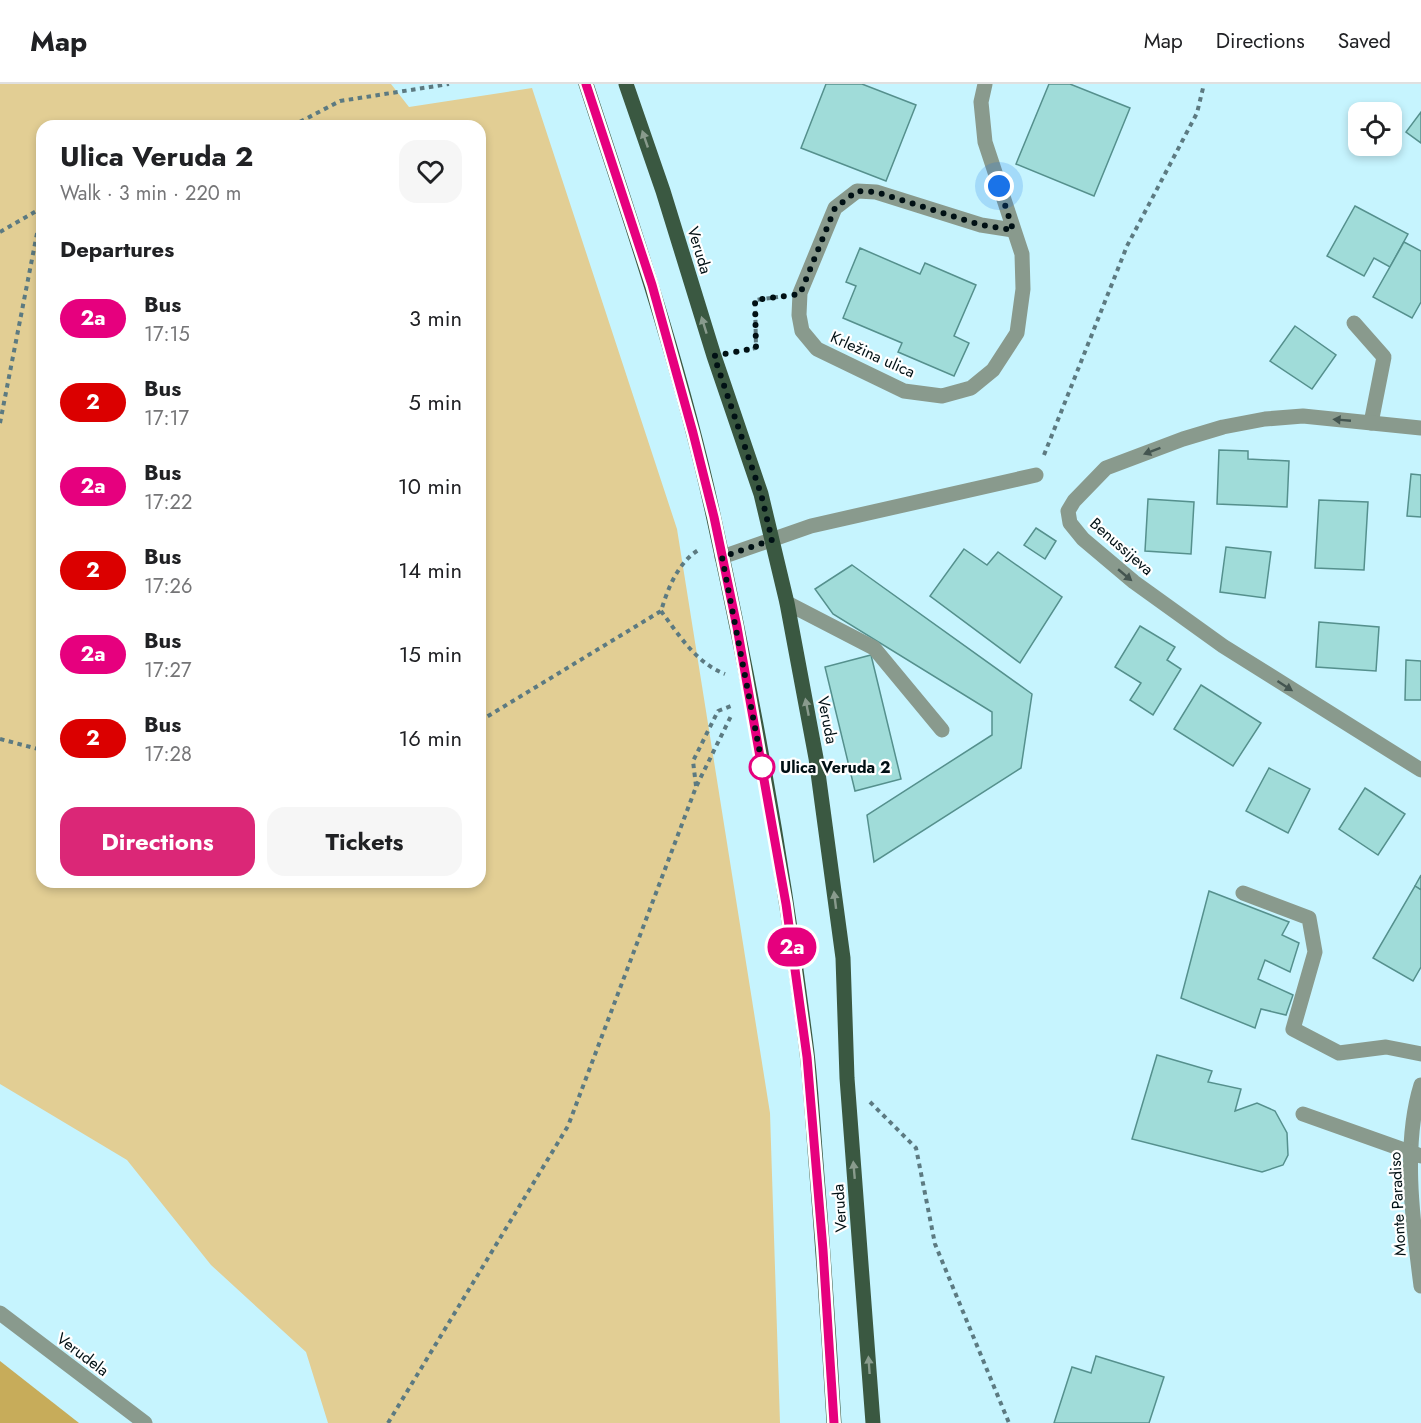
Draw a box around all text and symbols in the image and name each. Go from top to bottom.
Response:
text: Map [30,21,87,62]
text: Map [1144,26,1183,56]
text: Directions [1216,26,1305,56]
text: Saved [1338,26,1391,56]
map controls [1348,102,1402,156]
button: locate [1348,102,1402,156]
one-way arrow [640,130,650,148]
text: Ulica Veruda 2 [60,136,253,177]
button: heart [399,140,462,203]
your location [984,171,1014,201]
text: Walk · 3 min · 220 m [60,179,241,208]
street label: Veruda [681,224,718,277]
text: Departures [60,233,174,265]
text: Bus [144,288,181,320]
text: 3 min [409,302,462,334]
text: 2a [80,303,106,333]
one-way arrow [699,315,708,333]
text: 17:15 [144,320,190,349]
street label: Krležina ulica [827,326,919,383]
text: Bus [144,372,181,404]
text: 5 min [409,386,462,418]
text: 2 [86,387,100,417]
text: 17:17 [144,404,189,433]
one-way arrow [1332,415,1351,425]
one-way arrow [1143,447,1161,456]
text: Bus [144,456,181,488]
text: 10 min [398,470,462,502]
text: 2a [80,471,106,501]
text: 17:22 [144,488,192,517]
street label: Benussijeva [1085,512,1159,581]
text: Bus [144,540,181,572]
text: 14 min [398,554,462,586]
text: 2 [86,555,100,585]
one-way arrow [1117,568,1133,581]
text: 17:26 [144,572,192,601]
text: Bus [144,624,181,656]
text: 15 min [399,638,462,670]
text: 2a [80,639,106,669]
text: 17:27 [144,656,191,685]
one-way arrow [1277,680,1294,691]
street label: Veruda [812,694,843,746]
one-way arrow [802,697,811,716]
text: Bus [144,708,181,740]
text: 16 min [398,722,462,754]
text: 2 [86,723,100,753]
text: 17:28 [144,740,192,769]
marker: Ulica Veruda 2 [749,754,775,780]
place label: Ulica Veruda 2 [780,756,891,779]
button: Directions [60,807,255,876]
button: Tickets [267,807,462,876]
one-way arrow [830,890,840,909]
line badge: 2a [765,928,819,966]
text: 2a [779,932,805,962]
street label: Monte Paradiso [1383,1151,1412,1257]
one-way arrow [850,1161,859,1180]
street label: Veruda [826,1183,853,1233]
street label: Verudela [52,1327,114,1382]
one-way arrow [864,1355,874,1374]

